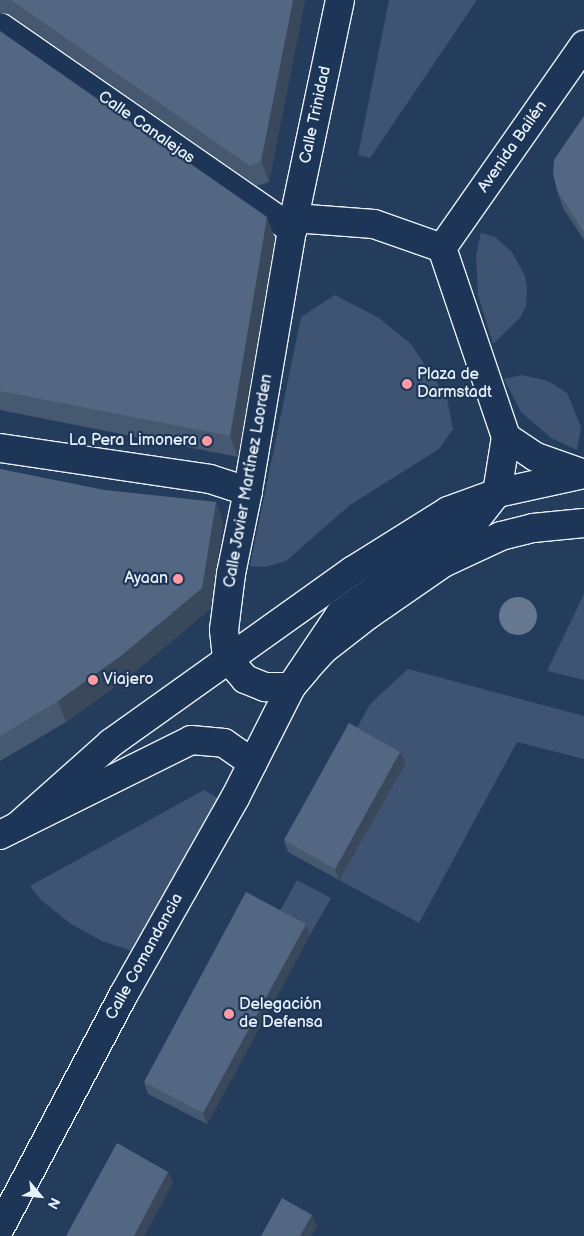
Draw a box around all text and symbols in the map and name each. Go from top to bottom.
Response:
street label: Calle Trinidad [296,64,336,166]
street label: Calle Canalejas [94,88,198,168]
street label: Avenida Bailén [474,97,552,197]
place label: Plaza de Darmstadt [417,365,492,403]
street label: Calle Javier Martínez Laorden [221,372,277,590]
marker: Plaza de Darmstadt [401,378,413,390]
place label: La Pera Limonera [69,431,197,451]
marker: La Pera Limonera [201,435,213,447]
place label: Ayaan [125,569,168,589]
marker: Ayaan [172,573,184,585]
place label: Viajero [103,670,154,690]
marker: Viajero [87,674,99,686]
street label: Calle Comandancia [102,890,188,1024]
place label: Delegación de Defensa [239,995,323,1033]
marker: Delegación de Defensa [223,1008,235,1020]
north arrow [15,1171,65,1221]
text: N [44,1195,64,1212]

